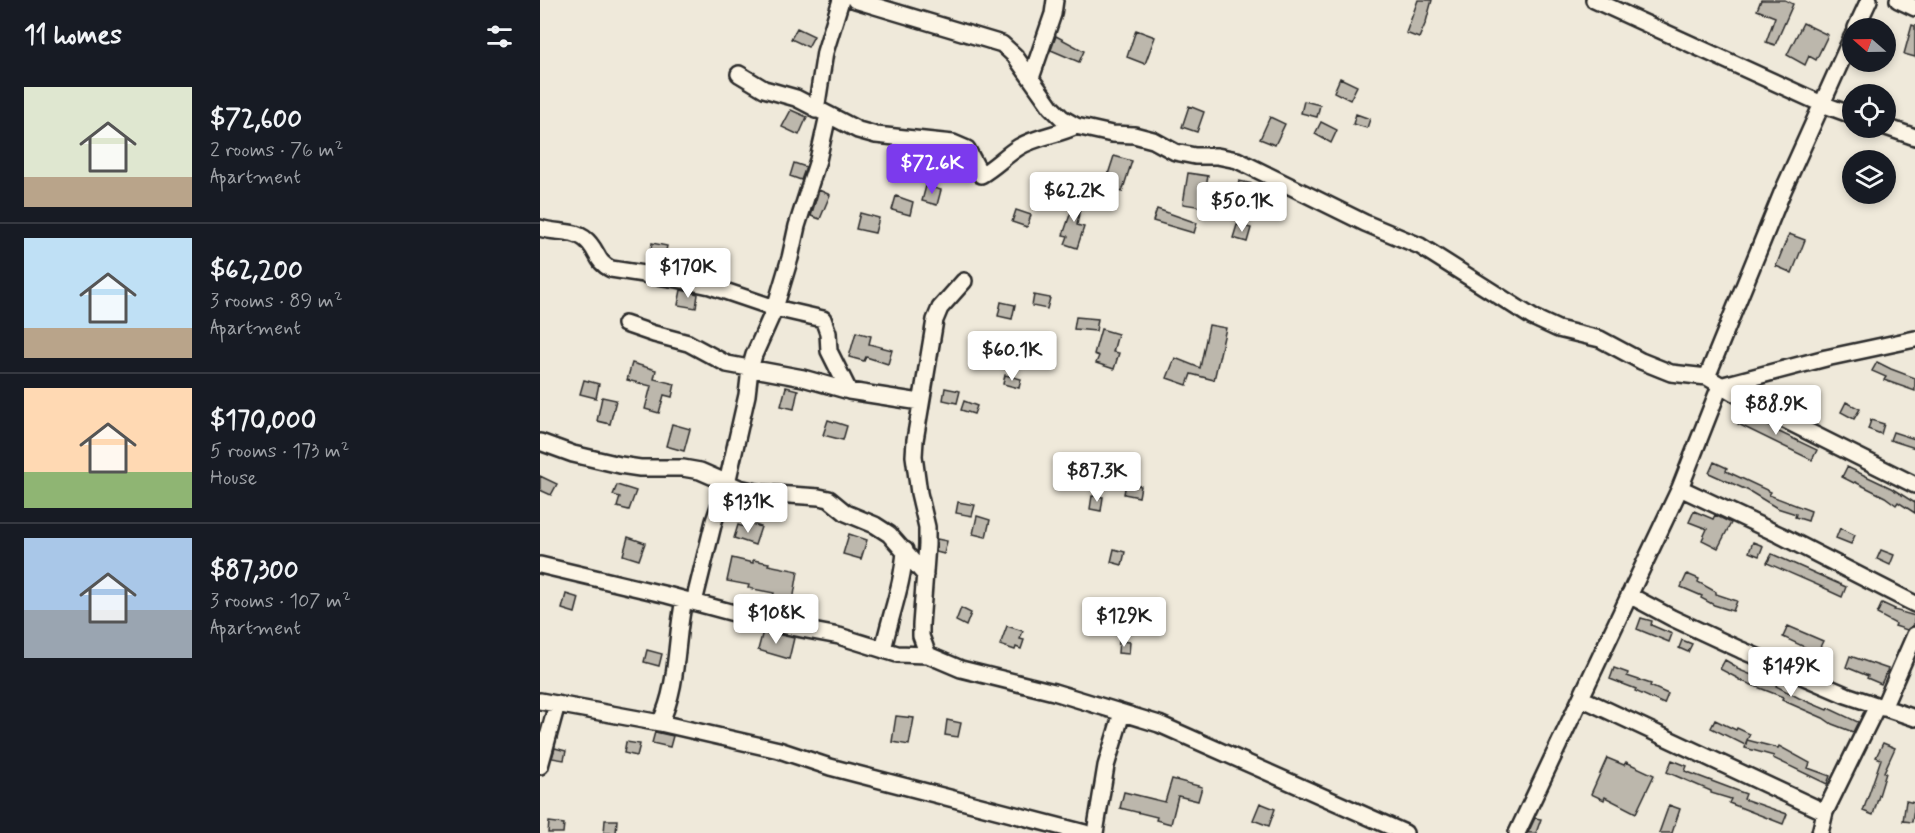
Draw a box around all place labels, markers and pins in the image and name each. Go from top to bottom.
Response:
pin: $72.6K [883,144,981,195]
pin: $62.2K [1025,172,1123,223]
pin: $50.1K [1193,182,1291,233]
pin: $170K [646,248,730,299]
pin: $60.1K [963,331,1061,382]
pin: $88.9K [1727,385,1825,436]
pin: $87.3K [1048,452,1146,503]
pin: $131K [706,483,790,534]
pin: $108K [734,594,818,645]
pin: $129K [1082,597,1166,648]
pin: $149K [1749,647,1833,698]

